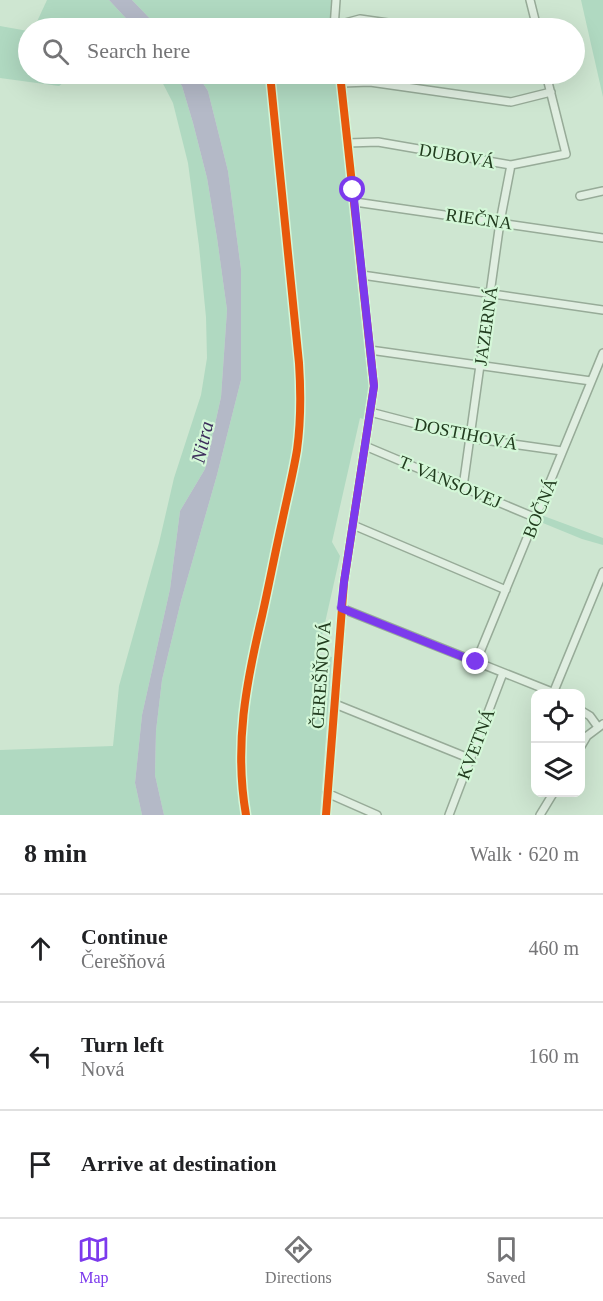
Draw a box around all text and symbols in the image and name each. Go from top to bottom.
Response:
search box [18,18,585,84]
icon: search [39,35,72,68]
text: Search here [87,38,190,63]
street label: DUBOVÁ [417,138,497,173]
route start [339,176,365,202]
street label: RIEČNA [444,203,514,234]
street label: JAZERNÁ [470,285,501,367]
street label: DOSTIHOVÁ [413,413,520,454]
water label: Nitra [186,419,217,466]
street label: T. VANSOVEJ [396,451,504,513]
street label: BOČNÁ [518,475,561,541]
street label: ČEREŠŇOVÁ [306,620,335,730]
route end [462,648,488,674]
map controls [531,689,585,797]
button: locate [531,689,585,743]
street label: KVETNÁ [452,706,499,782]
button: layers [531,743,585,797]
text: 8 min [24,839,87,868]
text: Walk · 620 m [470,843,579,865]
text: Continue [81,924,168,949]
icon: ahead [24,932,57,965]
text: 460 m [528,937,579,959]
text: Čerešňová [81,950,165,972]
text: Turn left [81,1032,164,1057]
icon: left [24,1040,57,1073]
text: 160 m [528,1045,579,1067]
text: Nová [81,1058,124,1080]
icon: arrive [24,1148,57,1181]
text: Arrive at destination [81,1151,277,1176]
tab: Map [77,1233,110,1287]
tab: Directions [265,1233,332,1287]
tab: Saved [486,1233,526,1287]

